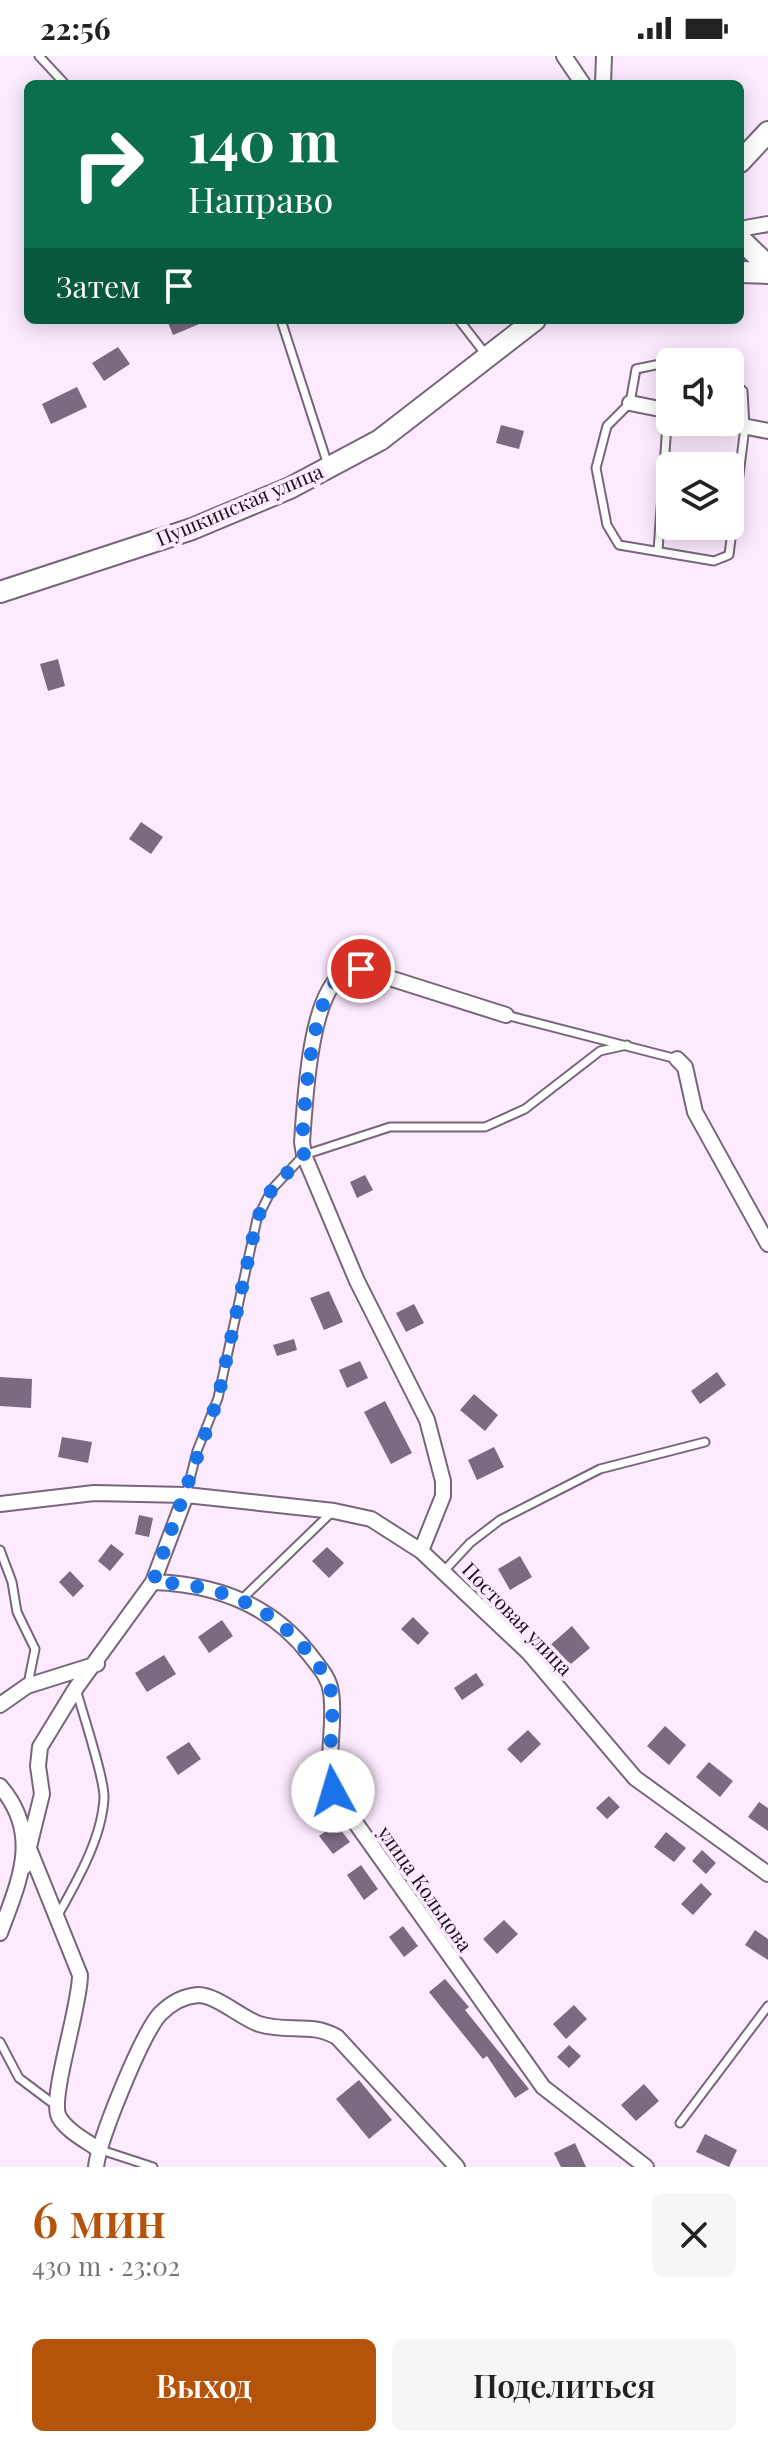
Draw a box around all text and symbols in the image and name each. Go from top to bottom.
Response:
text: 22:56 [40,8,111,48]
text: 140 m [188,102,339,177]
icon: right [56,112,160,216]
text: Направо [188,174,333,222]
icon: arrive [157,264,201,308]
text: Затем [56,266,141,306]
map controls [656,348,744,540]
button: sound [656,348,744,436]
button: layers [656,452,744,540]
street label: Пушкинская улица [151,457,327,551]
pin [327,935,395,1003]
icon: arrive [339,947,383,991]
street label: Постовая улица [457,1555,579,1681]
position arrow [291,1749,375,1833]
street label: улица Кольцова [372,1819,479,1956]
text: 6 мин [32,2186,166,2250]
button: close [652,2193,736,2277]
text: 430 m · 23:02 [32,2248,180,2283]
button: Выход [32,2339,376,2431]
button: Поделиться [392,2339,736,2431]

